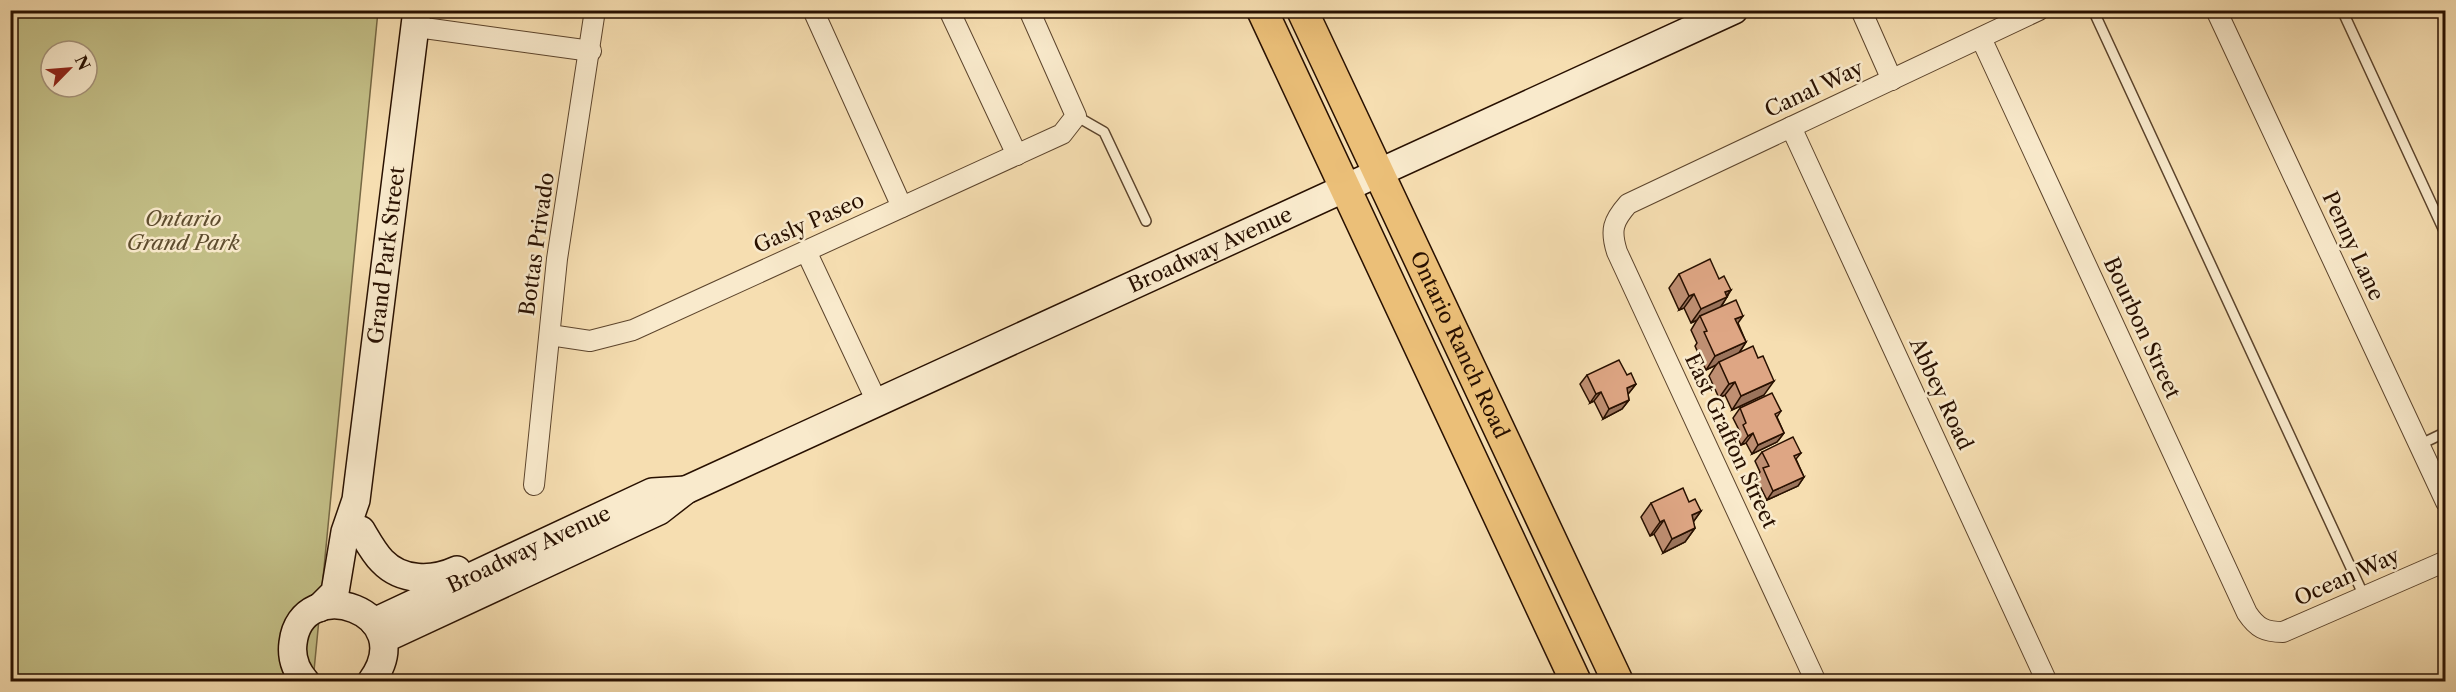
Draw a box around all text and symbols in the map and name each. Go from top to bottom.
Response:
north arrow [39,39,99,99]
text: N [71,52,95,73]
street label: Canal Way [1761,55,1867,122]
street label: Grand Park Street [363,164,409,345]
street label: Bottas Privado [514,171,559,317]
street label: Gasly Paseo [750,187,868,258]
street label: Penny Lane [2317,187,2390,304]
street label: Broadway Avenue [1124,201,1296,298]
park label: Ontario Grand Park [126,206,240,255]
street label: Ontario Ranch Road [1405,247,1515,443]
street label: Bourbon Street [2099,253,2186,403]
street label: Abbey Road [1904,333,1978,454]
street label: East Grafton Street [1680,349,1783,533]
street label: Broadway Avenue [443,500,614,598]
street label: Ocean Way [2290,542,2404,611]

